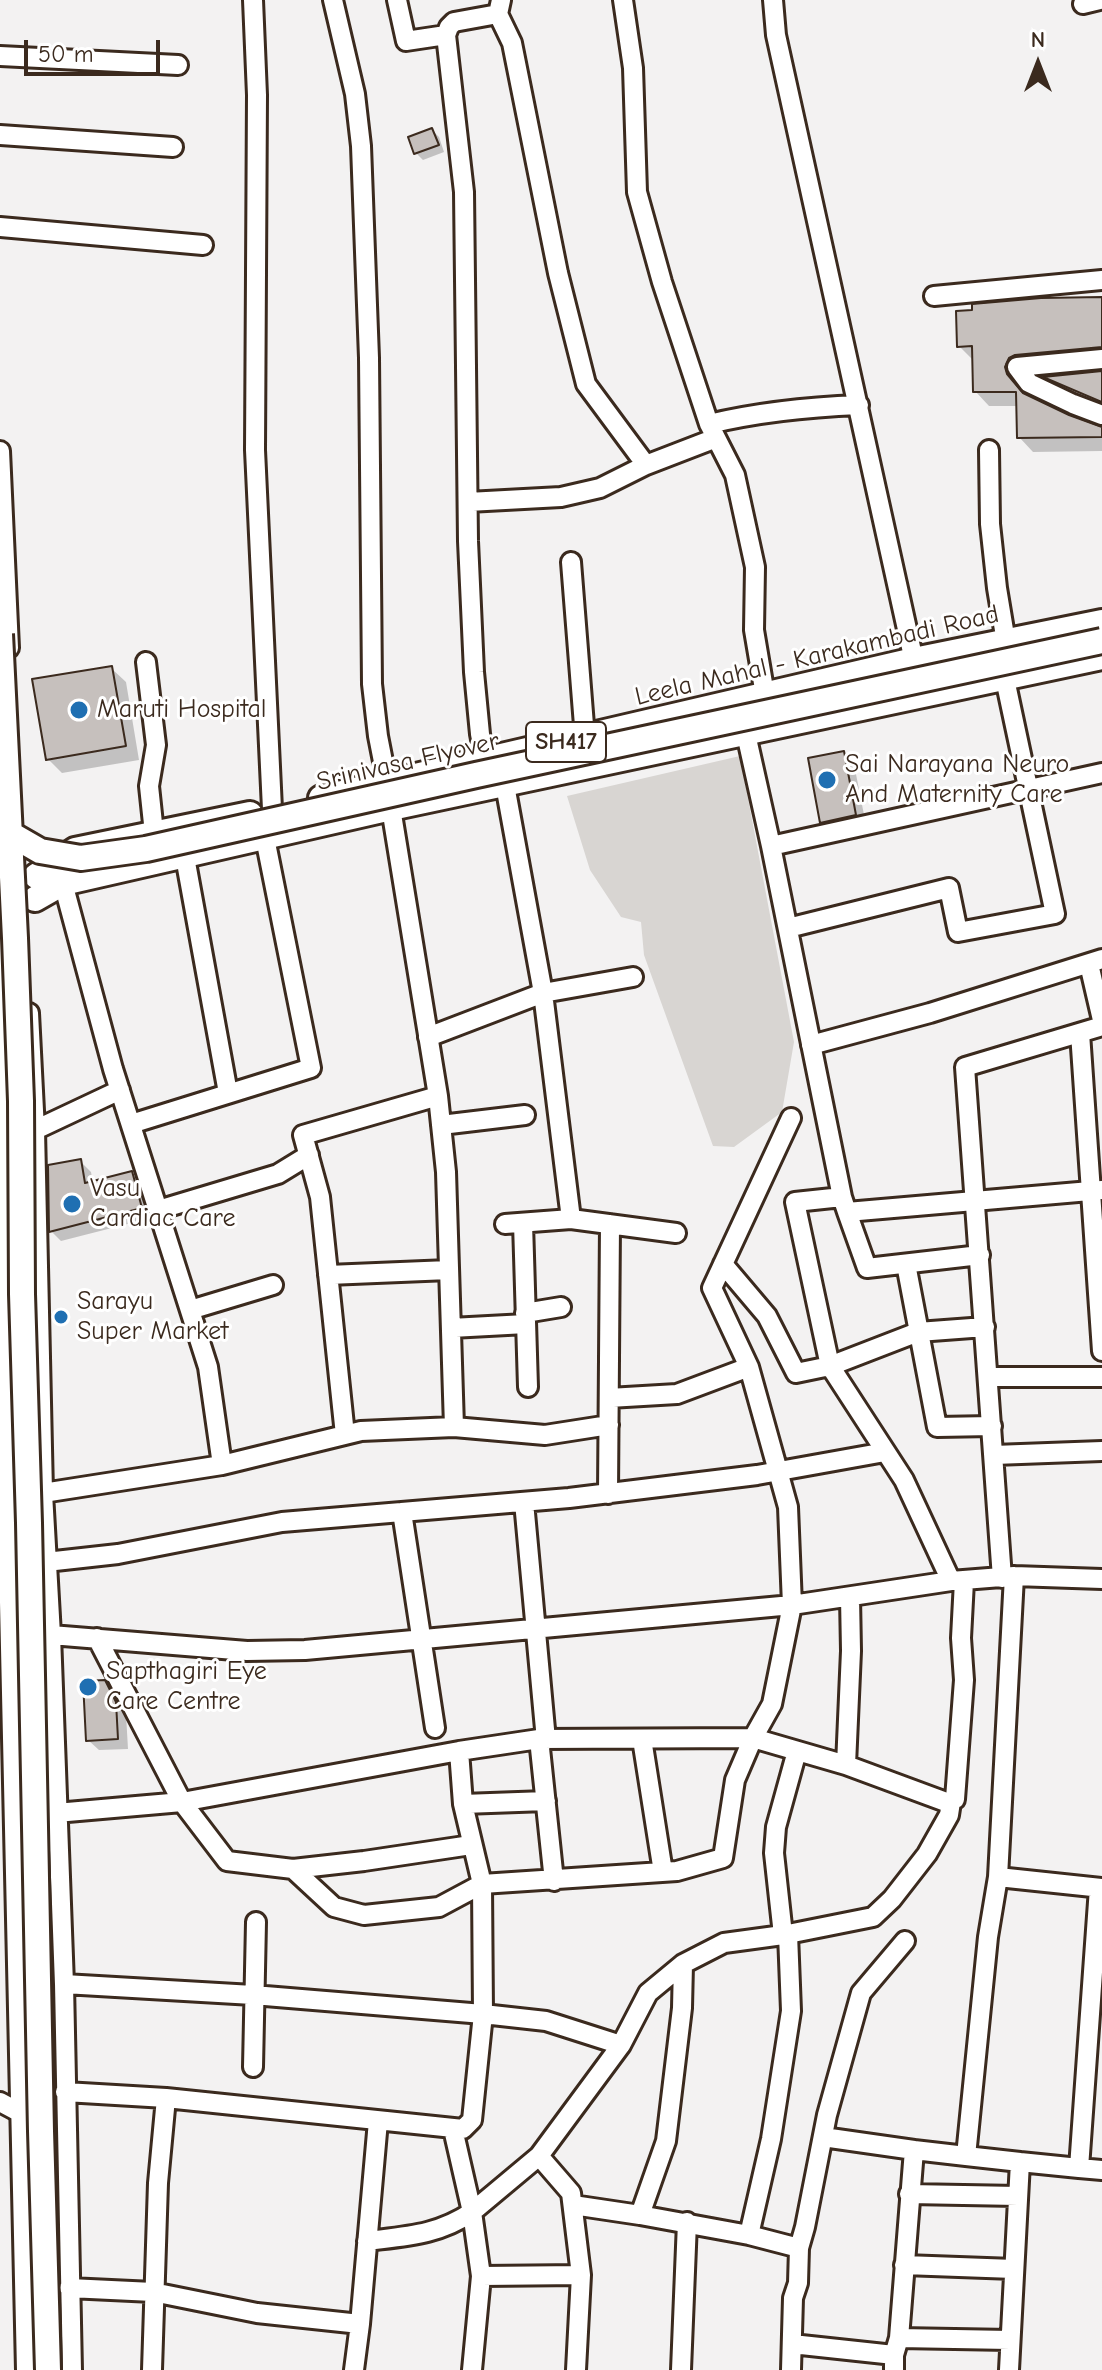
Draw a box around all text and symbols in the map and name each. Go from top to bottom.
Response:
scale bar [28,24,164,74]
north arrow [998,24,1078,104]
text: N [1031,27,1045,53]
text: 50 m [38,40,94,68]
street label: Leela Mahal - Karakambadi Road [632,599,1002,713]
place label: Maruti Hospital [97,694,267,726]
marker: Maruti Hospital [68,699,90,721]
road number: SH417 [526,722,606,762]
street label: Srinivasa Flyover [314,726,502,798]
place label: Sai Narayana Neuro And Maternity Care [845,749,1069,810]
marker: Sai Narayana Neuro And Maternity Care [816,769,838,791]
place label: Vasu Cardiac Care [90,1173,235,1234]
marker: Vasu Cardiac Care [61,1193,83,1215]
place label: Sarayu Super Market [77,1286,229,1348]
marker: Sarayu Super Market [52,1308,70,1326]
place label: Sapthagiri Eye Care Centre [106,1656,267,1718]
marker: Sapthagiri Eye Care Centre [77,1676,99,1698]

